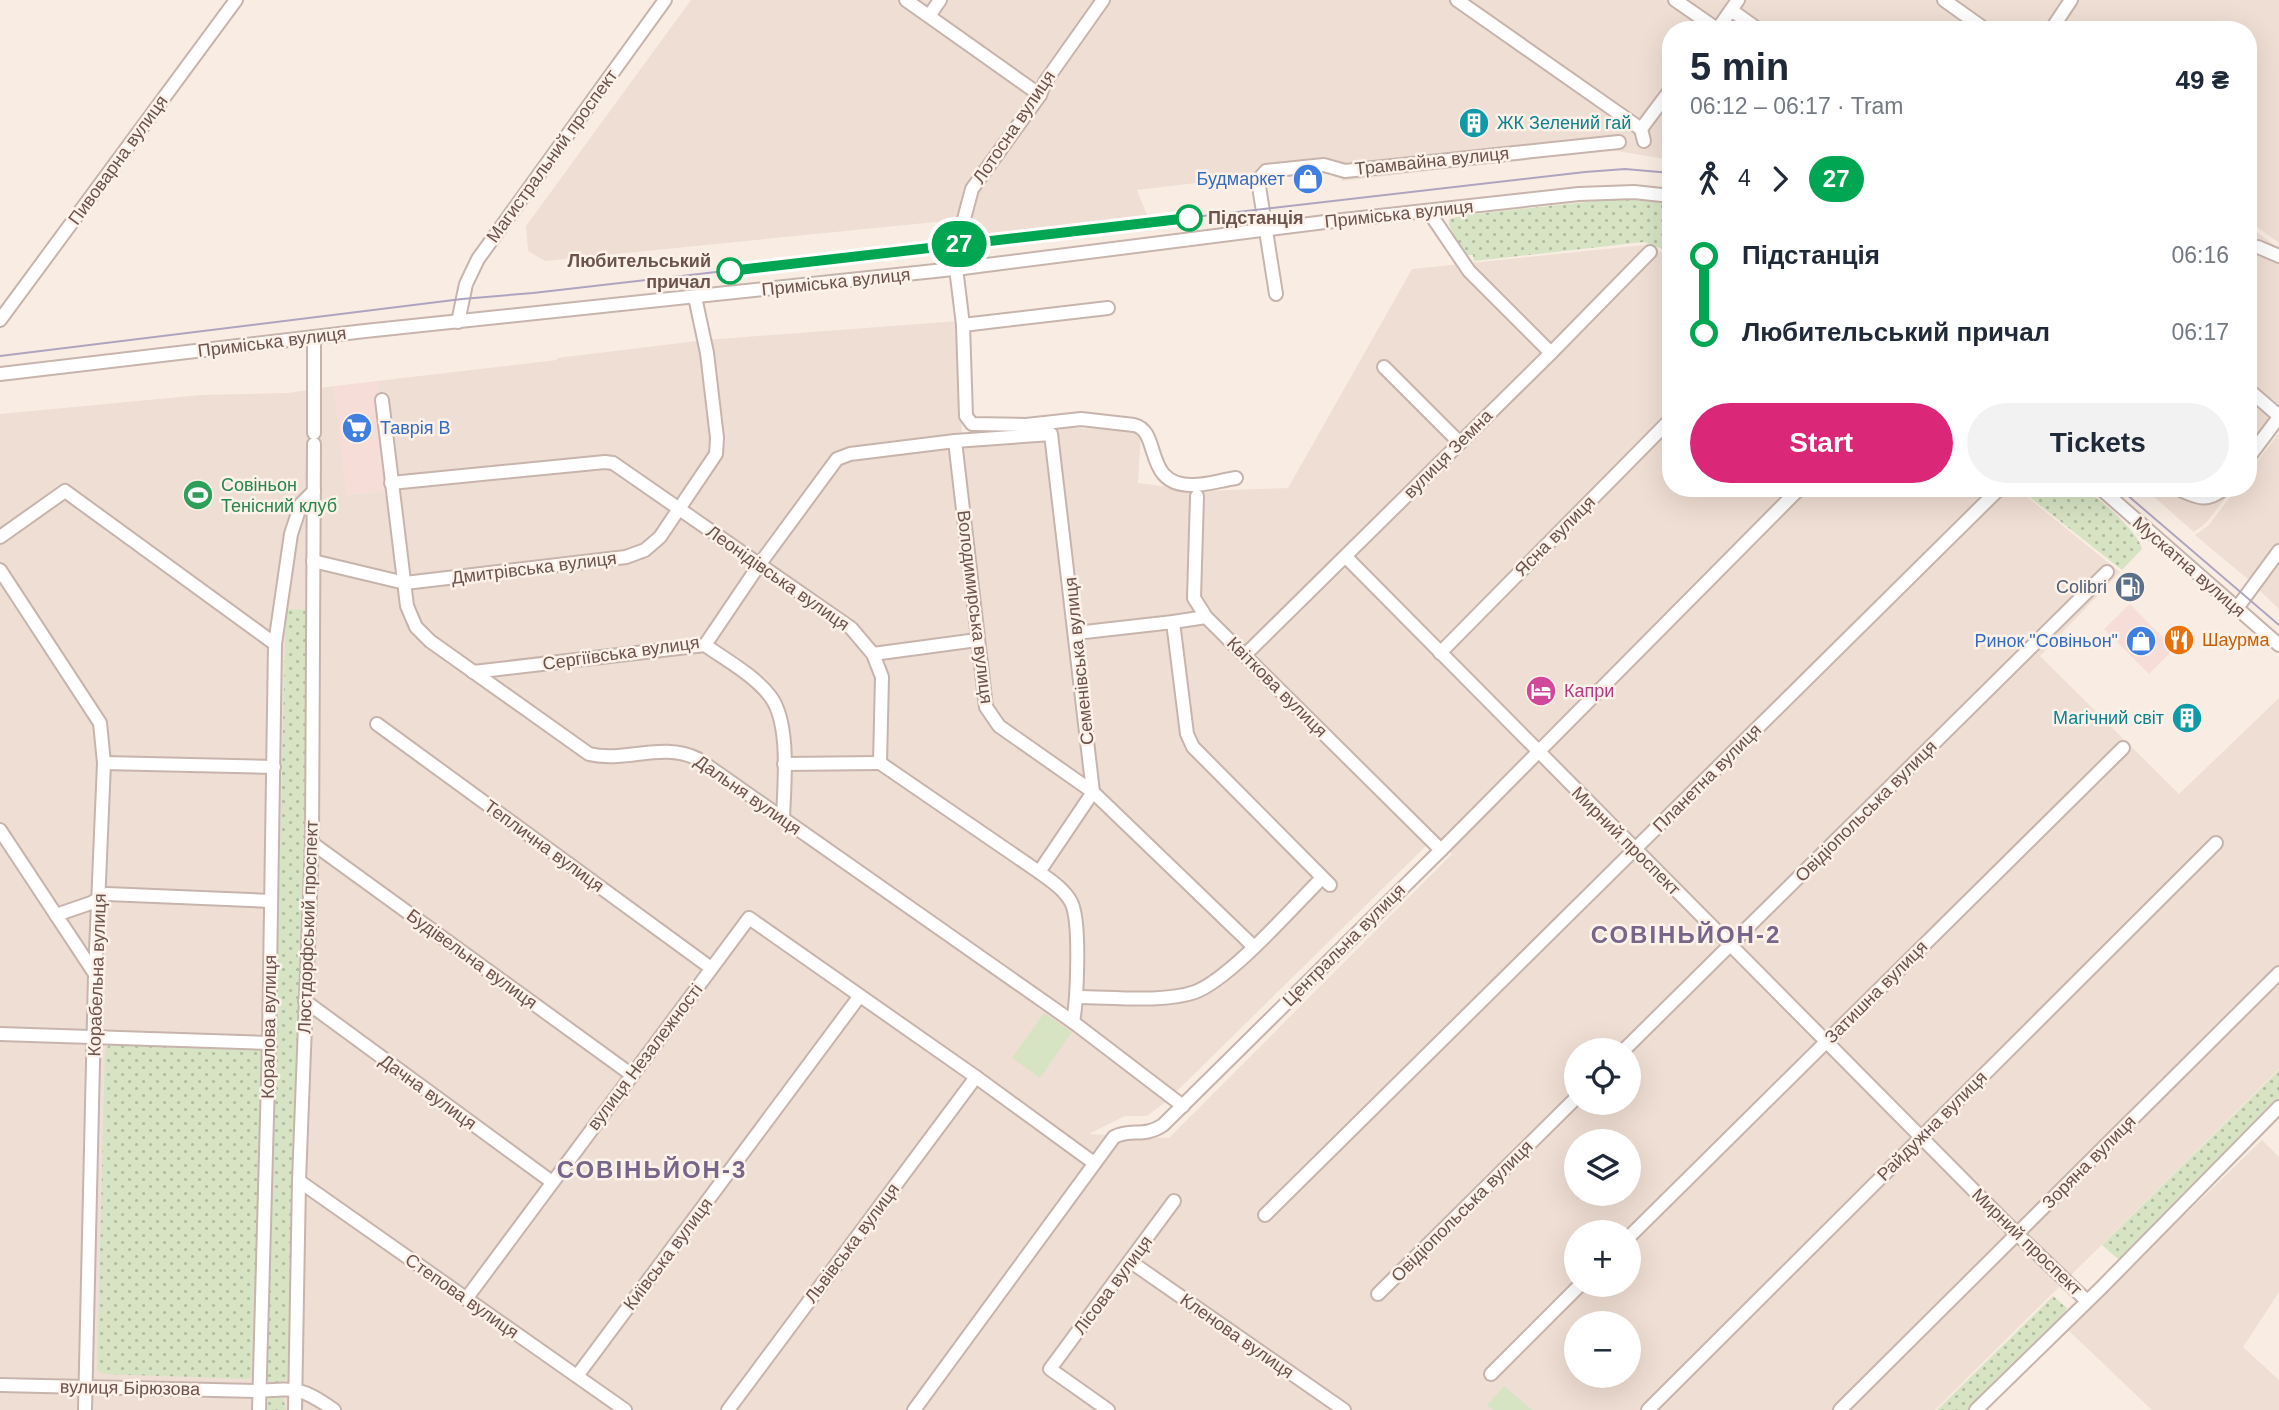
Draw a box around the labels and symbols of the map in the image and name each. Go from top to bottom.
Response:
street label: Магистральний проспект [483,66,621,246]
street label: Лотосна вулиця [969,67,1059,187]
street label: Пивоварна вулиця [64,91,172,229]
building icon: ЖК Зелений гай [1457,106,1491,140]
place label: ЖК Зелений гай [1497,113,1631,133]
street label: Трамвайна вулиця [1354,143,1510,179]
shop icon: Будмаркет [1291,162,1325,196]
place label: Будмаркет [1197,169,1285,189]
street label: Приміська вулиця [1324,196,1474,232]
marker: Підстанція [1176,205,1202,231]
place label: Підстанція [1208,208,1303,228]
line badge: 27 [928,221,990,267]
place label: Любительський причал [568,251,711,292]
marker: Любительський причал [717,258,743,284]
street label: Приміська вулиця [761,264,911,300]
street label: Приміська вулиця [197,323,347,361]
street label: вулиця Земна [1400,405,1497,502]
supermarket icon: Таврія В [340,411,374,445]
place label: Таврія В [380,418,451,438]
place label: Совіньон Тенісний клуб [221,475,337,516]
sports icon: Совіньон Тенісний клуб [181,478,215,512]
street label: Ясна вулиця [1511,492,1599,580]
street label: Володимирська вулиця [953,509,997,705]
street label: Мускатна вулиця [2129,513,2249,621]
street label: Леонідівська вулиця [703,521,853,635]
street label: Дмитрівська вулиця [450,548,618,588]
fuel station icon: Colibri [2113,570,2147,604]
street label: Семенівська вулиця [1060,576,1098,746]
place label: Colibri [2056,577,2107,597]
restaurant icon: Шаурма [2162,623,2196,657]
shop icon: Ринок "Совіньон" [2124,624,2158,658]
place label: Шаурма [2202,630,2270,650]
place label: Ринок "Совіньон" [1974,631,2118,651]
street label: Сергіївська вулиця [541,632,701,674]
street label: Квіткова вулиця [1223,633,1331,741]
hotel icon: Капри [1524,674,1558,708]
place label: Капри [1564,681,1614,701]
building icon: Магічний світ [2170,701,2204,735]
place label: Магічний світ [2053,708,2164,728]
street label: Планетна вулиця [1649,720,1765,836]
street label: Овідіопольська вулиця [1791,736,1941,886]
street label: Дальня вулиця [691,751,805,839]
street label: Мирний проспект [1568,783,1684,899]
street label: Теплична вулиця [480,796,608,896]
street label: Люстдорфський проспект [294,820,322,1034]
street label: Центральна вулиця [1279,880,1409,1010]
street label: Корабельна вулиця [84,893,110,1057]
street label: Будівельна вулиця [403,905,541,1013]
district label: СОВІНЬЙОН-2 [1591,921,1781,948]
street label: Затишна вулиця [1821,937,1931,1047]
street label: Коралова вулиця [258,955,280,1099]
street label: вулиця Незалежності [584,980,706,1134]
street label: Дачна вулиця [376,1050,480,1134]
street label: Райдужна вулиця [1873,1067,1991,1185]
street label: Зоряна вулиця [2038,1111,2140,1213]
street label: Овідіопольська вулиця [1387,1136,1537,1286]
district label: СОВІНЬЙОН-3 [557,1156,747,1183]
street label: Львівська вулиця [801,1179,903,1307]
street label: Мирний проспект [1968,1184,2086,1300]
street label: Київська вулиця [619,1194,717,1314]
street label: Лісова вулиця [1070,1232,1156,1338]
street label: Степова вулиця [402,1249,522,1343]
street label: Кленова вулиця [1176,1289,1298,1383]
street label: вулиця Бірюзова [60,1377,201,1399]

